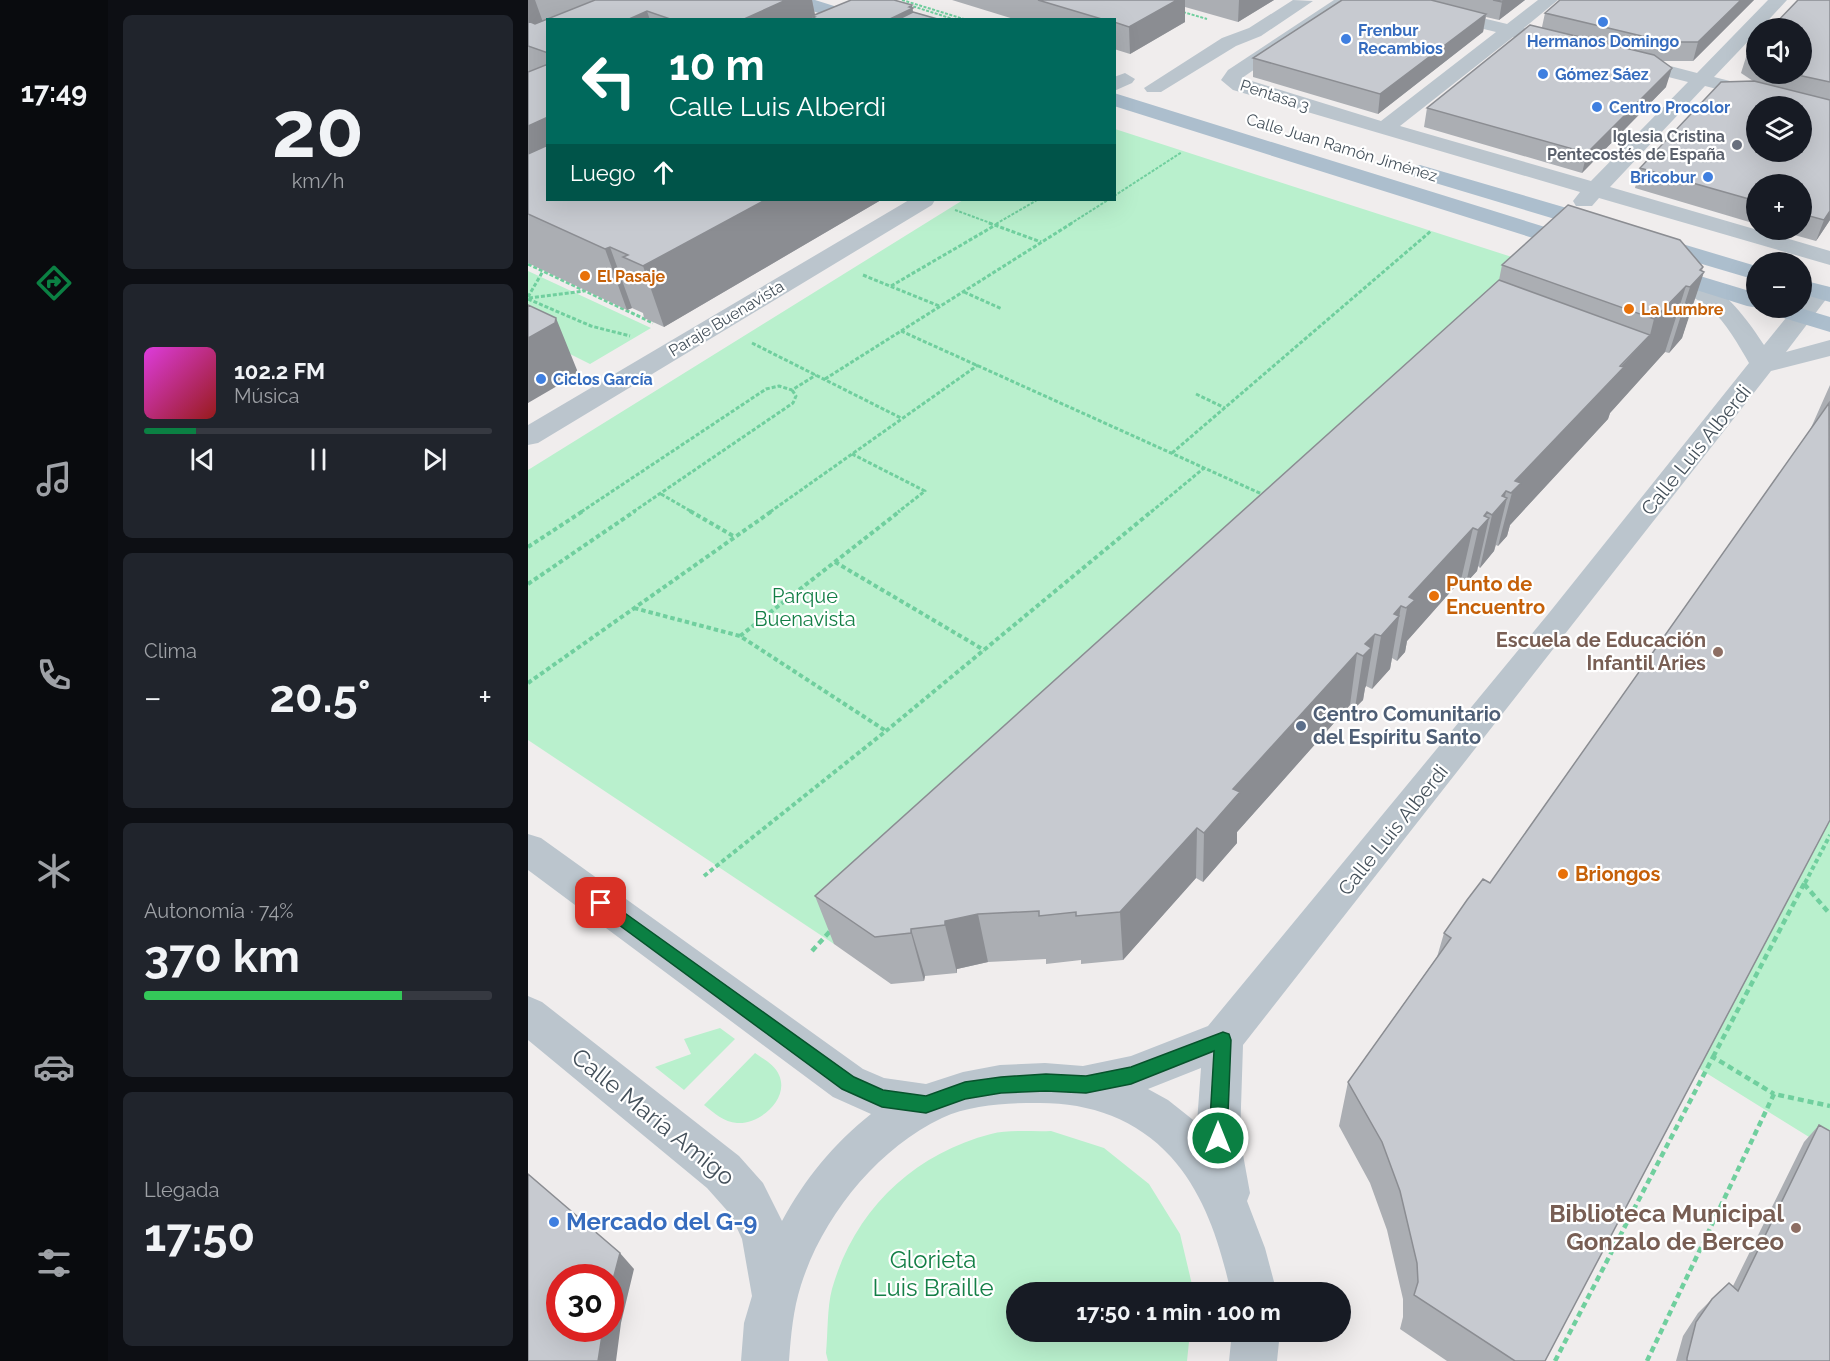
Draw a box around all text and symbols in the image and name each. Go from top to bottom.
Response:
marker: Hermanos Domingo [1596,15,1610,29]
map controls [1746,18,1812,318]
button: sound [1746,18,1812,84]
place label: Frenbur Recambios [1358,21,1443,58]
marker: Frenbur Recambios [1339,32,1353,46]
place label: Hermanos Domingo [1527,32,1679,51]
text: 10 m [669,41,765,90]
icon: left [570,42,648,120]
place label: Gómez Sáez [1555,65,1649,84]
marker: Gómez Sáez [1536,67,1550,81]
street label: Pentasa 3 [1238,75,1312,116]
text: 17:49 [21,77,87,108]
text: 20 [272,84,364,175]
text: Calle Luis Alberdi [669,91,886,122]
button: layers [1746,96,1812,162]
place label: Centro Procolor [1609,98,1730,117]
marker: Centro Procolor [1590,100,1604,114]
street label: Calle Juan Ramón Jiménez [1244,109,1440,186]
place label: Iglesia Cristina Pentecostés de España [1547,127,1725,164]
marker: Iglesia Cristina Pentecostés de España [1730,138,1744,152]
icon: ahead [647,156,680,189]
text: Luego [570,160,635,186]
place label: Bricobur [1630,168,1696,187]
text: km/h [292,169,344,193]
marker: Bricobur [1701,170,1715,184]
button: + [1746,174,1812,240]
button: − [1746,252,1812,318]
icon: directions [33,262,75,304]
place label: El Pasaje [597,267,665,286]
marker: El Pasaje [578,269,592,283]
street label: Paraje Buenavista [665,277,787,360]
place label: La Lumbre [1641,300,1724,319]
marker: La Lumbre [1622,302,1636,316]
text: 102.2 FM [234,358,325,384]
place label: Ciclos García [553,370,653,389]
marker: Ciclos García [534,372,548,386]
street label: Calle Luis Alberdi [1636,380,1756,520]
text: Música [234,384,299,408]
icon: previous [186,443,219,476]
icon: pause [302,443,335,476]
icon: next [418,443,451,476]
icon: music [33,458,75,500]
place label: Punto de Encuentro [1446,572,1545,619]
park label: Parque Buenavista [754,584,856,631]
marker: Punto de Encuentro [1427,589,1441,603]
place label: Escuela de Educación Infantil Aries [1496,628,1706,675]
text: Clima [144,639,197,663]
marker: Escuela de Educación Infantil Aries [1711,645,1725,659]
icon: phone [33,654,75,696]
text: 20.5° [270,670,370,723]
text: − [144,678,162,717]
text: + [478,678,492,717]
place label: Centro Comunitario del Espíritu Santo [1313,702,1501,749]
marker: Centro Comunitario del Espíritu Santo [1294,719,1308,733]
street label: Calle Luis Alberdi [1333,760,1453,900]
icon: climate [33,850,75,892]
place label: Briongos [1575,862,1660,886]
marker: Briongos [1556,867,1570,881]
pin [575,877,626,928]
icon: arrive [584,886,617,919]
text: Autonomía · 74% [144,899,294,923]
text: 370 km [144,930,300,983]
street label: Calle María Amigo [566,1042,741,1191]
icon: car [33,1046,75,1088]
position arrow [1186,1106,1250,1170]
text: Llegada [144,1178,219,1202]
place label: Biblioteca Municipal Gonzalo de Berceo [1549,1199,1784,1256]
place label: Mercado del G-9 [566,1207,757,1236]
text: 17:50 [144,1209,255,1262]
marker: Mercado del G-9 [547,1215,561,1229]
marker: Biblioteca Municipal Gonzalo de Berceo [1789,1221,1803,1235]
icon: filters [33,1242,75,1284]
park label: Glorieta Luis Braille [873,1245,993,1302]
speed limit sign: 30 [546,1264,624,1342]
text: 17:50 · 1 min · 100 m [1076,1299,1281,1325]

